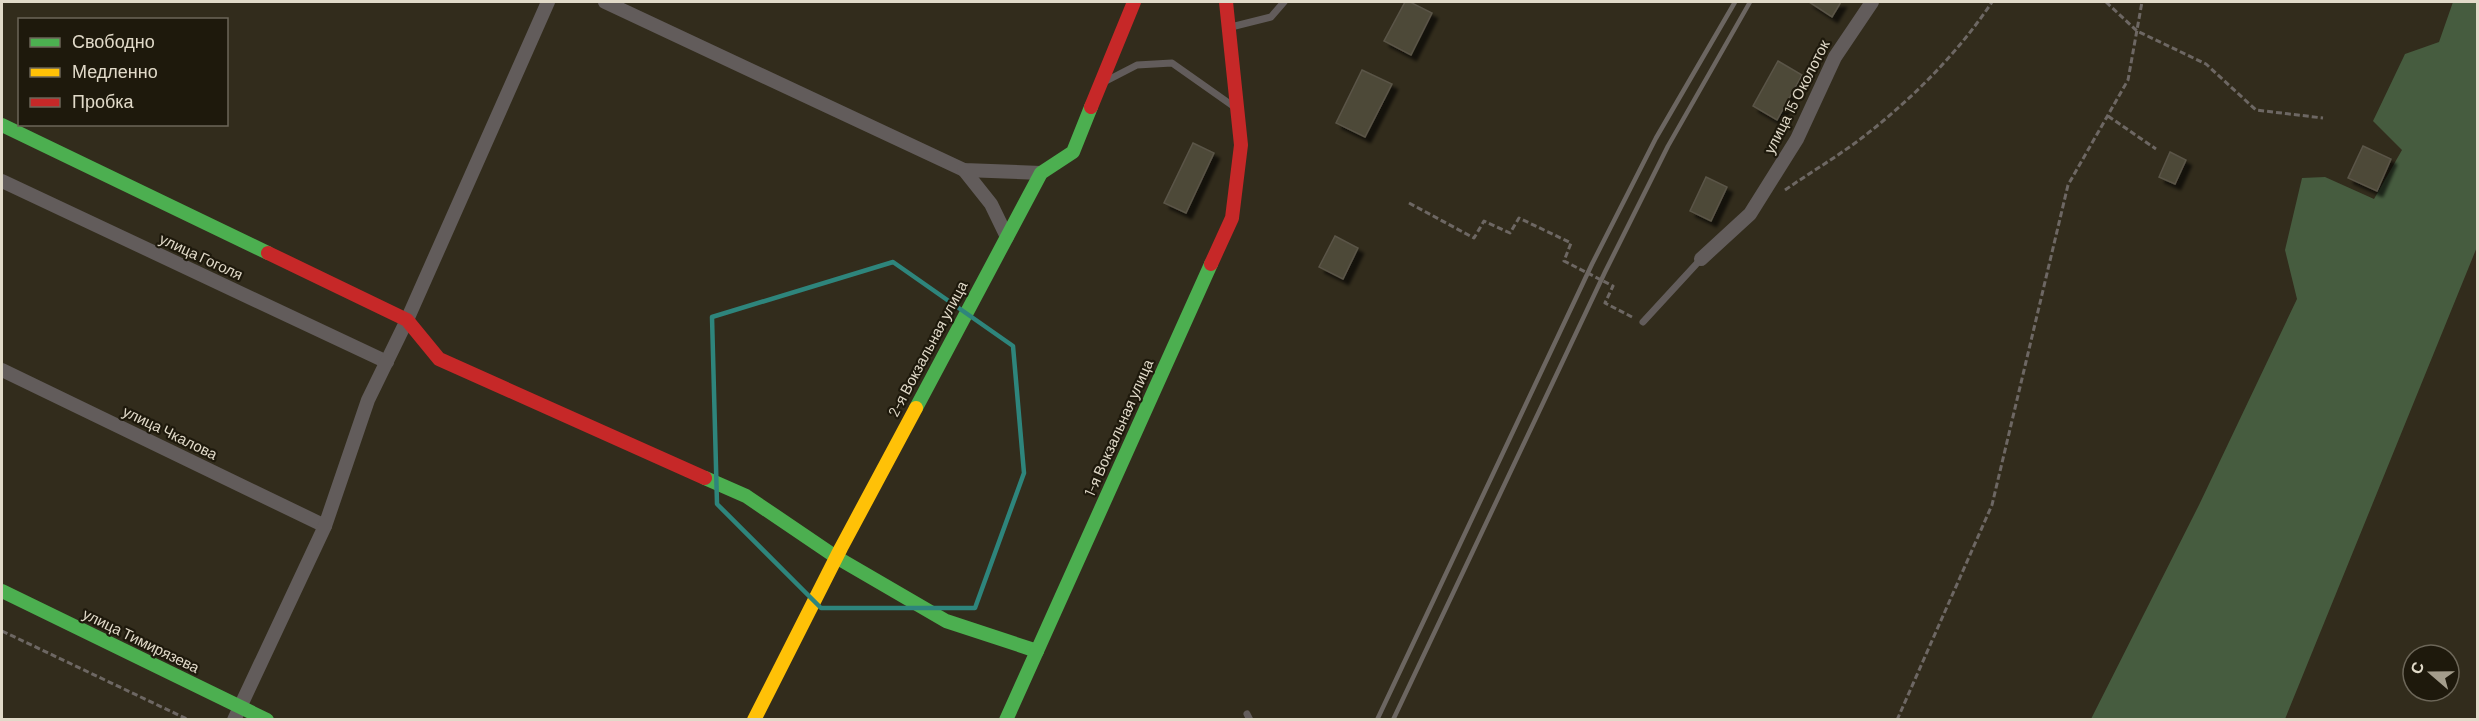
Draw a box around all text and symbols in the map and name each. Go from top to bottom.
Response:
legend [18,18,228,126]
text: Свободно [72,30,155,52]
street label: улица 15 Околоток [1760,36,1833,156]
text: Медленно [72,60,158,82]
text: Пробка [72,90,135,112]
street label: улица Гоголя [157,229,246,283]
street label: 2-я Вокзальная улица [884,277,971,419]
street label: 1-я Вокзальная улица [1080,356,1157,499]
street label: улица Чкалова [120,401,221,463]
street label: улица Тимирязева [80,604,203,676]
north arrow [2401,643,2461,703]
text: С [2406,659,2427,676]

